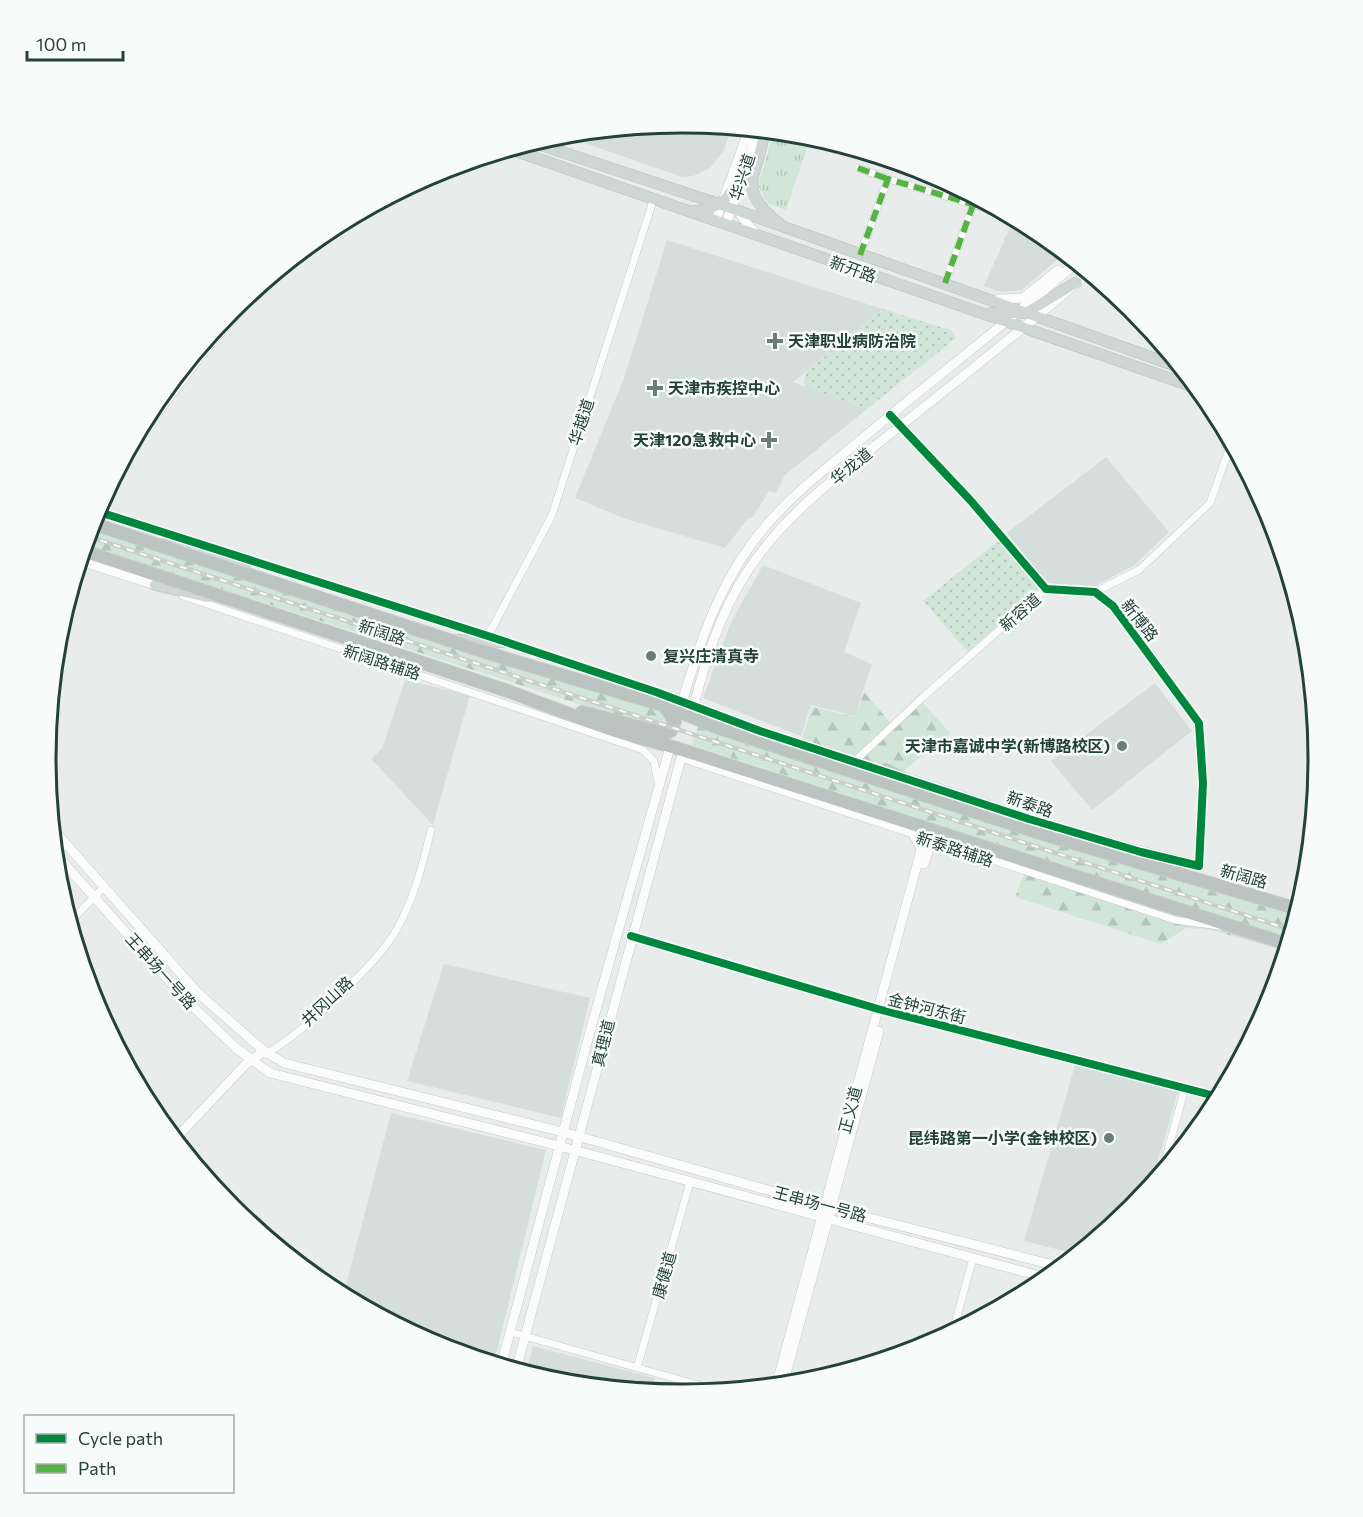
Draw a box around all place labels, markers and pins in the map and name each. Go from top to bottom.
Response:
place label: 天津职业病防治院 [788,331,916,350]
marker: 天津职业病防治院 [766,332,784,350]
place label: 天津市疾控中心 [668,378,780,397]
marker: 天津市疾控中心 [646,379,664,397]
place label: 天津120急救中心 [633,430,756,449]
marker: 天津120急救中心 [760,431,778,449]
place label: 复兴庄清真寺 [663,646,759,665]
marker: 复兴庄清真寺 [644,649,658,663]
place label: 天津市嘉诚中学(新博路校区) [905,736,1110,755]
marker: 天津市嘉诚中学(新博路校区) [1115,739,1129,753]
place label: 昆纬路第一小学(金钟校区) [908,1128,1097,1147]
marker: 昆纬路第一小学(金钟校区) [1102,1131,1116,1145]

